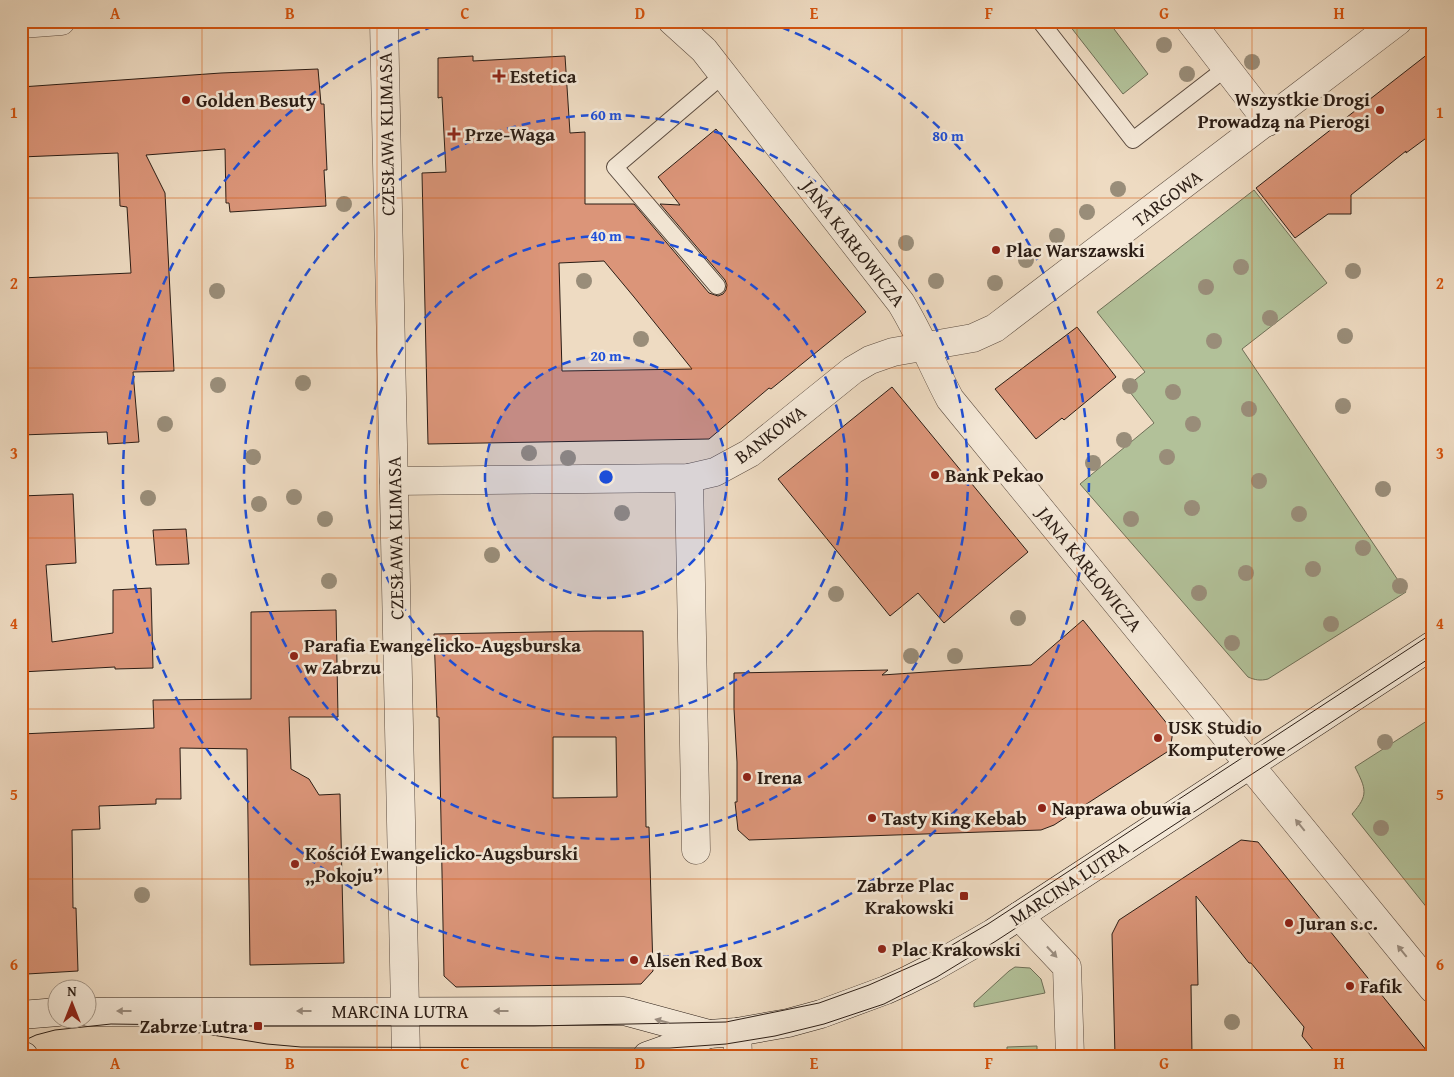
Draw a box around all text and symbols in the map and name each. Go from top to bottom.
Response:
text: A [110,1,121,25]
text: B [285,1,295,25]
text: C [460,1,470,25]
text: D [635,1,645,25]
text: E [810,1,819,25]
text: F [985,1,993,25]
text: G [1159,1,1169,25]
text: H [1333,1,1345,25]
street label: CZESŁAWA KLIMASA [371,52,401,216]
place label: Estetica [510,62,577,90]
marker: Estetica [492,69,506,83]
place label: Wszystkie Drogi Prowadzą na Pierogi [1198,85,1370,135]
place label: Golden Besuty [196,86,317,114]
marker: Golden Besuty [180,94,192,106]
text: 1 [10,100,18,124]
text: 1 [1436,100,1444,124]
text: 60 m [590,104,622,125]
marker: Wszystkie Drogi Prowadzą na Pierogi [1374,104,1386,116]
place label: Prze-Waga [465,120,555,148]
text: 80 m [932,125,964,146]
marker: Prze-Waga [447,127,461,141]
street label: TARGOWA [1126,162,1208,234]
street label: JANA KARŁOWICZA [794,172,913,313]
text: 40 m [590,225,622,246]
place label: Plac Warszawski [1006,236,1145,264]
marker: Plac Warszawski [990,244,1002,256]
text: 2 [10,271,18,295]
text: 2 [1436,271,1444,295]
text: 20 m [590,345,622,366]
street label: BANKOWA [728,398,812,470]
text: 3 [10,441,18,465]
text: 3 [1436,441,1444,465]
street label: CZESŁAWA KLIMASA [380,456,410,620]
place label: Bank Pekao [945,461,1044,489]
centre of rings [597,468,615,486]
marker: Bank Pekao [929,469,941,481]
street label: JANA KARŁOWICZA [1029,499,1150,638]
text: 4 [10,611,18,635]
text: 4 [1436,611,1444,635]
place label: Parafia Ewangelicko-Augsburska w Zabrzu [304,631,581,681]
marker: Parafia Ewangelicko-Augsburska w Zabrzu [288,650,300,662]
place label: USK Studio Komputerowe [1168,713,1286,763]
marker: USK Studio Komputerowe [1152,732,1164,744]
place label: Irena [757,763,802,791]
marker: Irena [741,771,753,783]
text: 5 [10,782,18,806]
text: 5 [1436,782,1444,806]
place label: Naprawa obuwia [1052,794,1192,822]
marker: Naprawa obuwia [1036,802,1048,814]
place label: Tasty King Kebab [882,804,1027,832]
marker: Tasty King Kebab [866,812,878,824]
one-way arrow [1294,819,1305,832]
street label: MARCINA LUTRA [1004,834,1135,932]
place label: Kościół Ewangelicko-Augsburski „Pokoju” [305,839,578,889]
marker: Kościół Ewangelicko-Augsburski „Pokoju” [289,858,301,870]
place label: Zabrze Plac Krakowski [857,871,954,921]
marker: Zabrze Plac Krakowski [958,890,970,902]
place label: Juran s.c. [1296,909,1378,937]
marker: Juran s.c. [1283,917,1295,929]
place label: Plac Krakowski [892,935,1021,963]
marker: Plac Krakowski [876,943,888,955]
one-way arrow [1046,945,1058,957]
one-way arrow [1397,945,1408,958]
place label: Alsen Red Box [644,946,763,974]
text: 6 [10,952,18,976]
text: 6 [1436,952,1444,976]
marker: Alsen Red Box [628,954,640,966]
place label: Fafik [1360,972,1402,1000]
north arrow [48,980,98,1030]
marker: Fafik [1344,980,1356,992]
text: N [67,981,77,1001]
street label: MARCINA LUTRA [331,997,469,1025]
one-way arrow [295,1007,311,1015]
one-way arrow [493,1007,509,1015]
one-way arrow [115,1008,131,1016]
place label: Zabrze Lutra [140,1012,248,1040]
one-way arrow [655,1017,670,1025]
marker: Zabrze Lutra [252,1020,264,1032]
text: A [110,1051,121,1075]
text: B [285,1051,295,1075]
text: C [460,1051,470,1075]
text: D [635,1051,645,1075]
text: E [810,1051,819,1075]
text: F [985,1051,993,1075]
text: G [1159,1051,1169,1075]
text: H [1333,1051,1345,1075]

